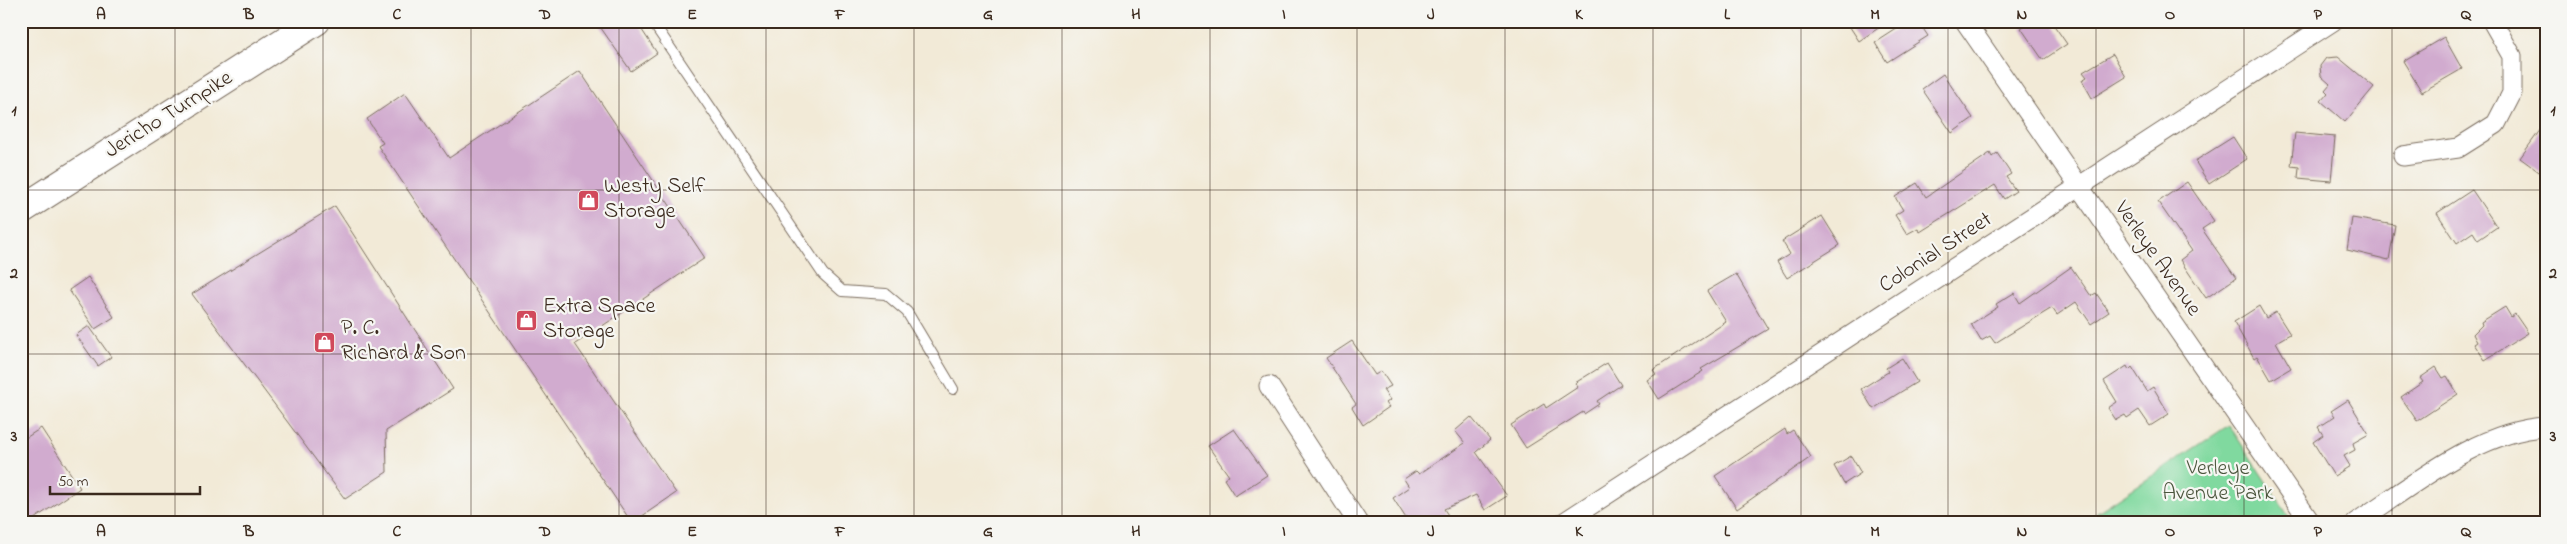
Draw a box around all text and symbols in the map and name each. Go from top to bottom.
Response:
text: A [96,3,106,27]
text: B [243,3,255,27]
text: C [393,3,402,27]
text: D [538,3,551,27]
text: E [687,3,697,27]
text: F [834,3,846,27]
text: G [983,3,993,27]
text: H [1131,3,1141,27]
text: I [1282,3,1286,27]
text: J [1427,3,1435,27]
text: K [1575,3,1584,27]
text: L [1724,3,1731,27]
text: M [1870,3,1880,27]
text: N [2017,3,2028,27]
text: O [2165,3,2176,27]
text: P [2314,3,2323,27]
text: Q [2461,3,2472,27]
street label: Jericho Turnpike [99,63,239,167]
text: 1 [11,99,17,123]
text: 1 [2550,99,2556,123]
place label: Westy Self Storage [604,171,706,229]
shop icon: Westy Self Storage [576,188,600,212]
street label: Verleye Avenue [2104,194,2209,324]
street label: Colonial Street [1873,204,1999,302]
text: 2 [9,262,18,286]
text: 2 [2548,262,2557,286]
place label: Extra Space Storage [543,291,656,349]
shop icon: Extra Space Storage [515,308,539,332]
place label: P. C. Richard & Son [341,313,466,370]
shop icon: P. C. Richard & Son [313,330,337,354]
text: 3 [10,425,18,449]
text: 3 [2549,425,2557,449]
park label: Verleye Avenue Park [2162,453,2274,510]
scale bar [50,464,200,496]
text: 50 m [58,471,89,493]
text: A [96,520,106,544]
text: B [243,520,255,544]
text: C [393,520,402,544]
text: D [538,520,551,544]
text: E [687,520,697,544]
text: F [834,520,846,544]
text: G [983,520,993,544]
text: H [1131,520,1141,544]
text: I [1282,520,1286,544]
text: J [1427,520,1435,544]
text: K [1575,520,1584,544]
text: L [1724,520,1731,544]
text: M [1870,520,1880,544]
text: N [2017,520,2028,544]
text: O [2165,520,2176,544]
text: P [2314,520,2323,544]
text: Q [2461,520,2472,544]

